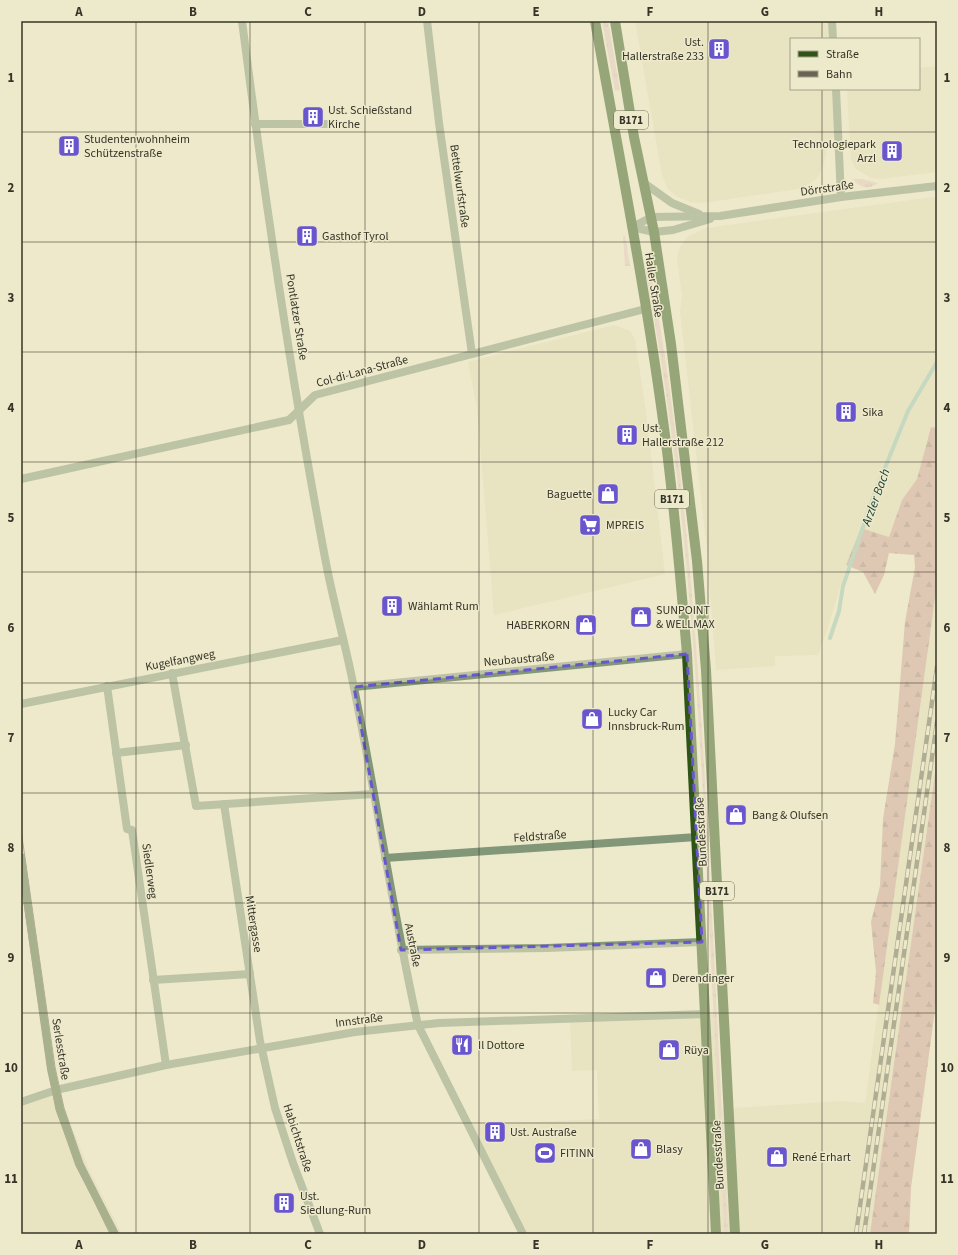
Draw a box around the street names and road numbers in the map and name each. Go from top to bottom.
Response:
road number: B171 [614,111,648,129]
street label: Bettelwurfstraße [445,143,474,229]
street label: Dörrstraße [799,176,855,201]
street label: Haller Straße [640,251,667,319]
street label: Pontlatzer Straße [281,273,312,361]
street label: Col-di-Lana-Straße [314,351,410,392]
road number: B171 [655,490,689,508]
street label: Kugelfangweg [144,645,216,676]
street label: Neubaustraße [483,648,555,671]
street label: Bundesstraße [691,797,712,867]
street label: Feldstraße [513,826,567,847]
street label: Siedlerweg [137,842,162,900]
road number: B171 [700,882,734,900]
street label: Mittergasse [241,894,266,954]
street label: Austraße [400,922,425,969]
street label: Innstraße [334,1009,384,1032]
street label: Serlesstraße [47,1017,74,1081]
street label: Habichtstraße [278,1102,317,1175]
street label: Bundesstraße [708,1120,729,1190]

